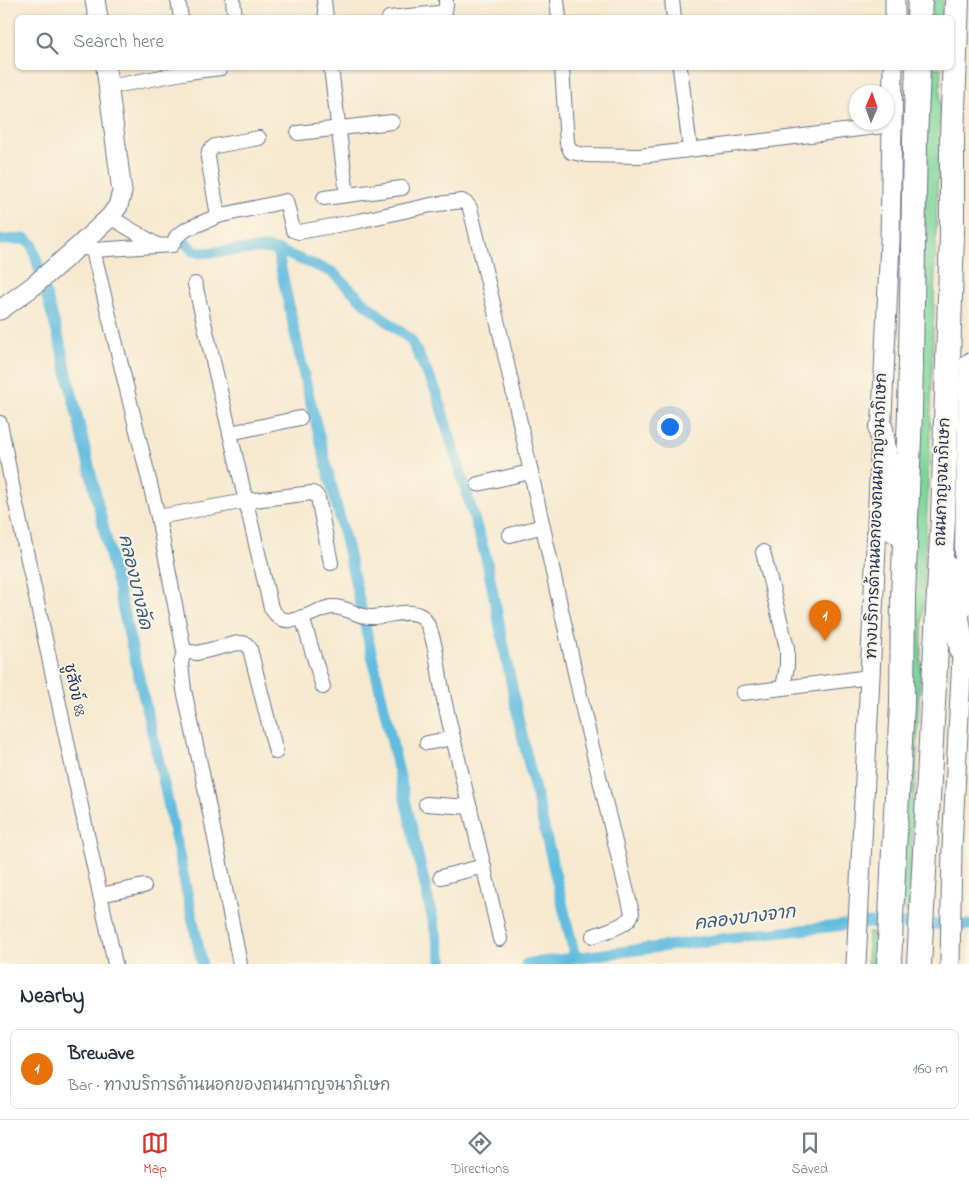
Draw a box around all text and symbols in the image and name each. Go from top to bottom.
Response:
search box [15,15,954,70]
icon: search [33,29,61,57]
text: Search here [73,29,164,56]
north arrow [849,85,894,130]
street label: ทางบริการด้านนอกของถนนกาญจนาภิเษก [860,372,894,660]
your location [657,414,683,440]
street label: ถนนกาญจนาภิเษก [929,417,957,547]
water label: คลองบางลัด [110,532,158,633]
pin: 1 [809,600,841,641]
street label: ชูสังข์ 88 [57,661,92,719]
water label: คลองบางจาก [693,900,799,938]
text: Nearby [20,982,84,1012]
text: Brewave [68,1041,134,1068]
text: 1 [34,1057,40,1081]
text: 160 m [913,1057,948,1081]
text: Bar · ทางบริการด้านนอกของถนนกาญจนาภิเษก [68,1074,391,1098]
tab: Map [141,1129,169,1180]
tab: Directions [451,1129,509,1180]
tab: Saved [791,1129,828,1180]

